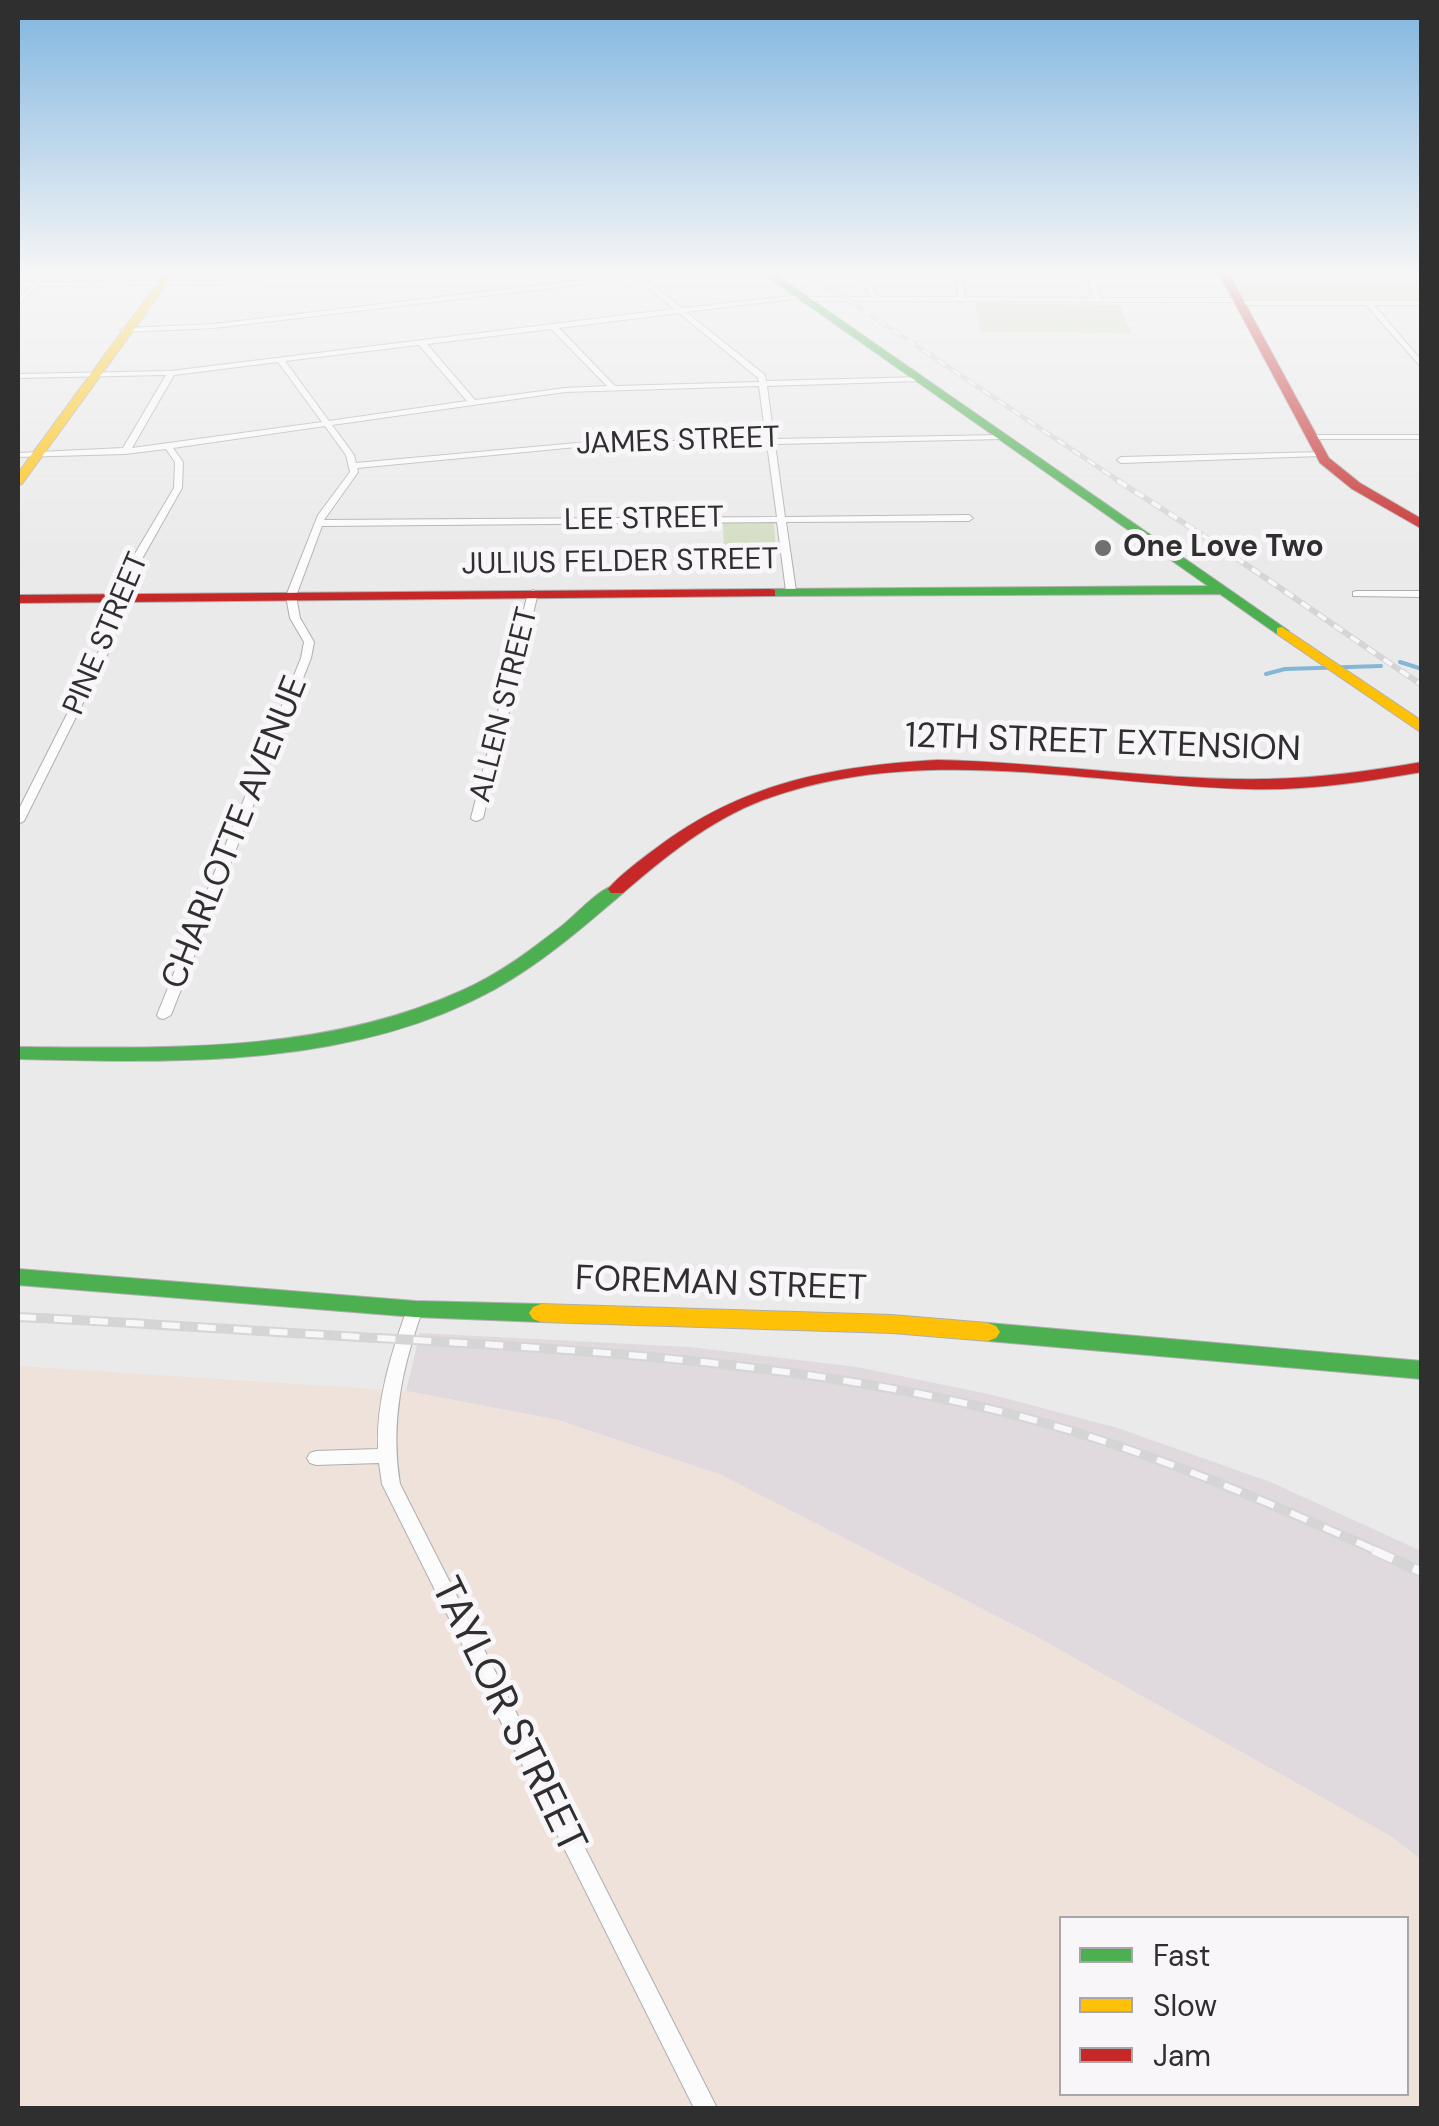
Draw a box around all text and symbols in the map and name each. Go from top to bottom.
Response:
street label: JAMES STREET [575,420,781,464]
street label: LEE STREET [564,501,724,539]
place label: One Love Two [1123,530,1324,566]
marker: One Love Two [1092,537,1114,559]
street label: JULIUS FELDER STREET [461,542,779,584]
street label: PINE STREET [57,548,157,720]
street label: ALLEN STREET [463,604,547,806]
street label: CHARLOTTE AVENUE [154,671,318,995]
street label: 12TH STREET EXTENSION [904,716,1302,772]
street label: FOREMAN STREET [574,1259,868,1311]
street label: TAYLOR STREET [418,1570,596,1862]
legend [1059,1916,1409,2096]
text: Fast [1153,1936,1211,1975]
text: Slow [1153,1986,1217,2025]
text: Jam [1153,2036,1211,2075]

